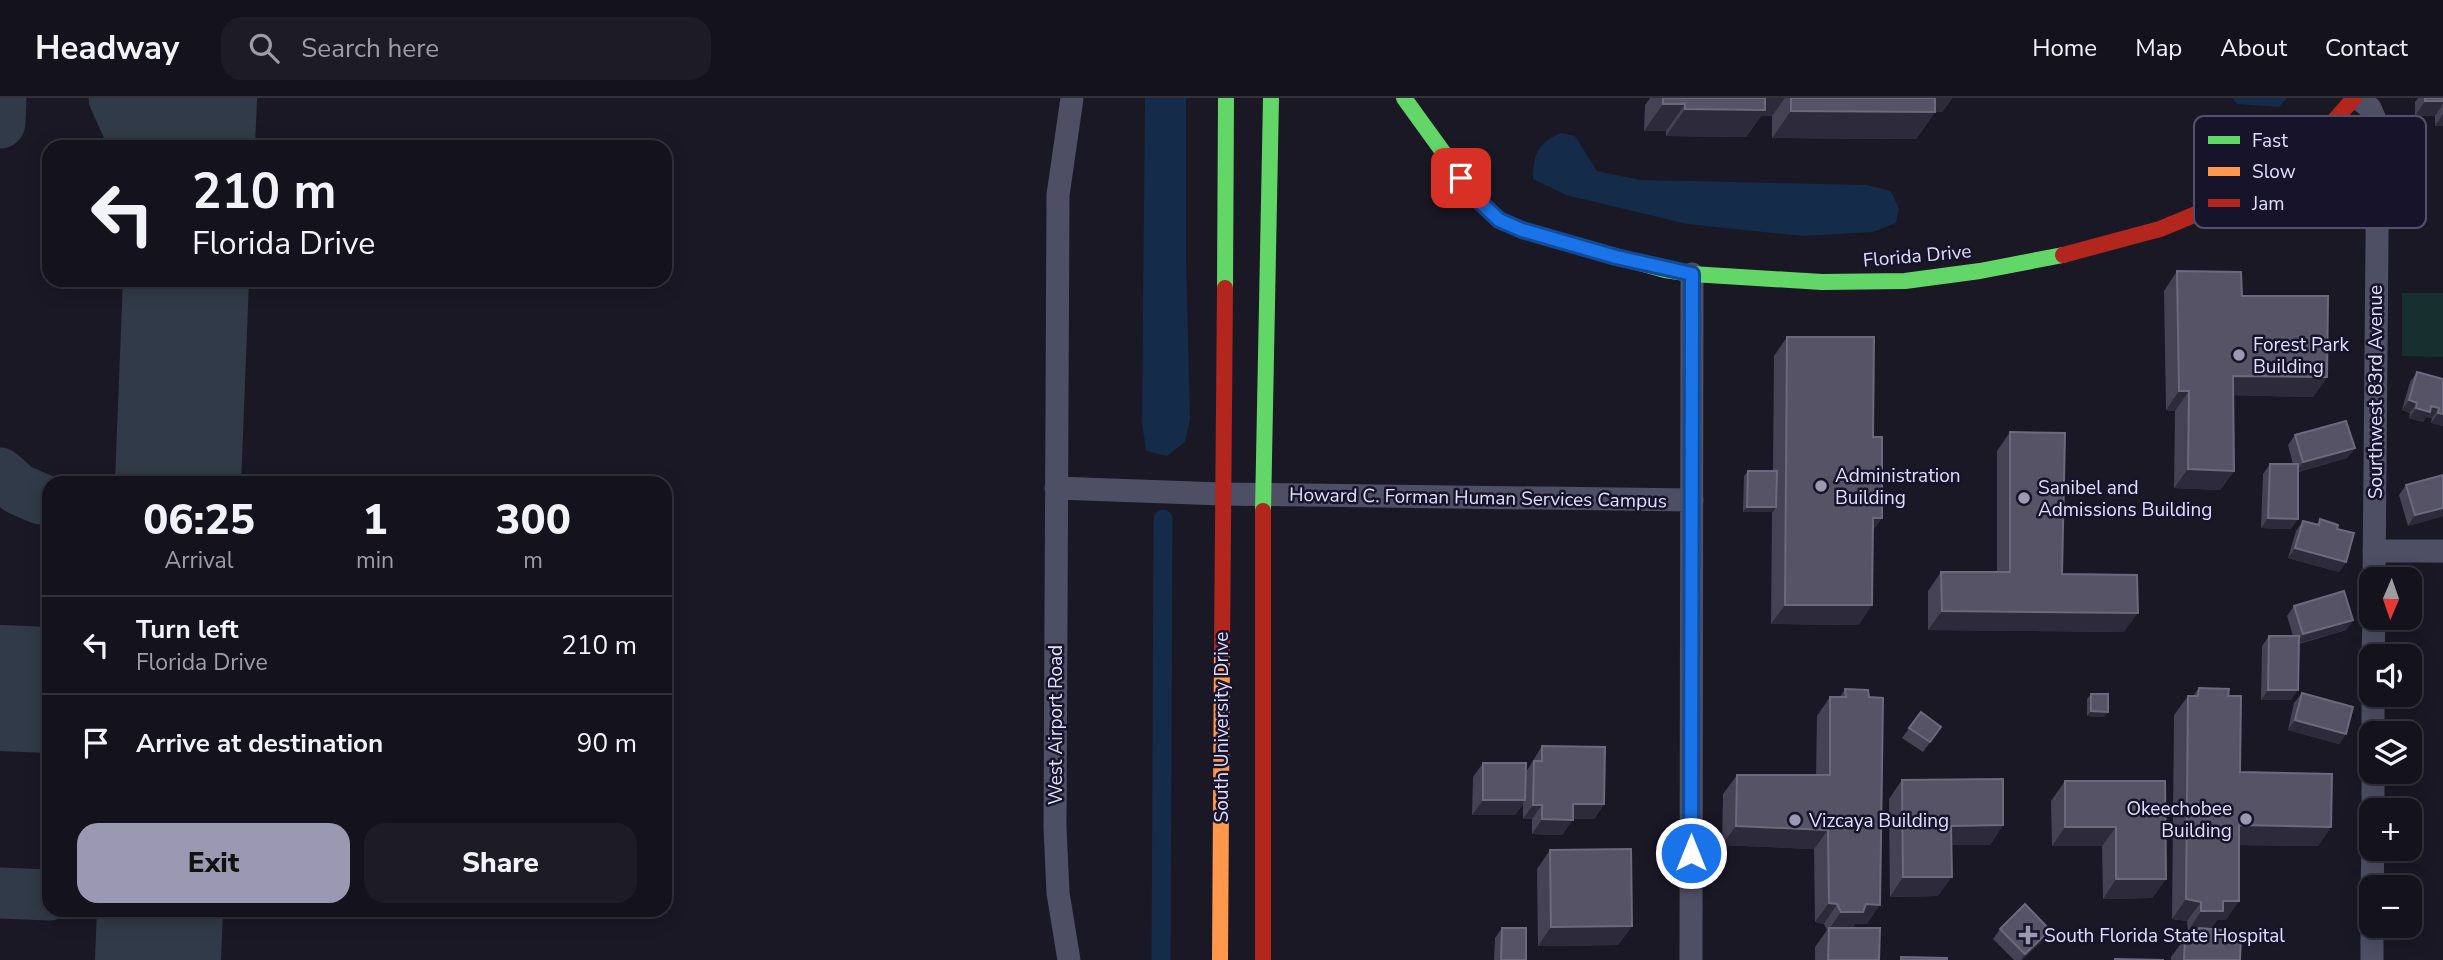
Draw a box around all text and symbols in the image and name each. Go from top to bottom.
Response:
search box [221,17,711,80]
text: Headway [35,26,179,71]
icon: search [245,29,283,67]
text: Search here [301,31,439,66]
text: Home [2032,32,2097,64]
text: Map [2135,32,2182,64]
text: About [2220,32,2287,64]
text: Contact [2325,32,2408,64]
legend [2194,116,2426,228]
text: Fast [2252,128,2288,154]
pin [1431,148,1491,208]
text: 210 m [192,158,336,225]
icon: arrive [1442,159,1480,197]
text: Slow [2252,159,2296,185]
icon: left [77,168,168,259]
text: Jam [2251,191,2285,217]
text: Florida Drive [192,222,375,265]
street label: Florida Drive [1862,238,1972,274]
street label: Sourthwest 83rd Avenue [2363,285,2389,499]
place label: Forest Park Building [2253,332,2349,380]
marker: Forest Park Building [2231,347,2247,363]
place label: Administration Building [1835,463,1961,511]
place label: Sanibel and Admissions Building [2038,475,2212,523]
marker: Administration Building [1813,478,1829,494]
street label: Howard C. Forman Human Services Campus [1289,482,1667,514]
marker: Sanibel and Admissions Building [2016,490,2032,506]
text: 06:25 [143,492,255,549]
text: 1 [362,492,388,549]
text: 300 [495,492,571,549]
text: Arrival [164,545,234,576]
text: min [356,545,394,576]
text: m [523,545,543,576]
north arrow [2359,567,2422,630]
map controls [2359,567,2422,938]
text: Turn left [136,612,239,647]
icon: left [77,626,115,664]
text: 210 m [561,628,637,663]
street label: South University Drive [1209,632,1235,822]
button: sound [2359,644,2422,707]
street label: West Airport Road [1043,645,1069,805]
text: Florida Drive [136,647,268,678]
button: layers [2359,721,2422,784]
icon: arrive [77,724,115,762]
text: Arrive at destination [136,726,383,761]
text: 90 m [577,726,637,761]
place label: Okeechobee Building [2127,796,2232,844]
button: + [2359,798,2422,861]
place label: Vizcaya Building [1808,808,1949,834]
marker: Okeechobee Building [2238,811,2254,827]
marker: Vizcaya Building [1787,812,1803,828]
position arrow [1654,816,1728,890]
button: Exit [77,823,350,903]
button: Share [364,823,637,903]
button: − [2359,875,2422,938]
place label: South Florida State Hospital [2044,923,2285,949]
marker: South Florida State Hospital [2018,925,2038,945]

